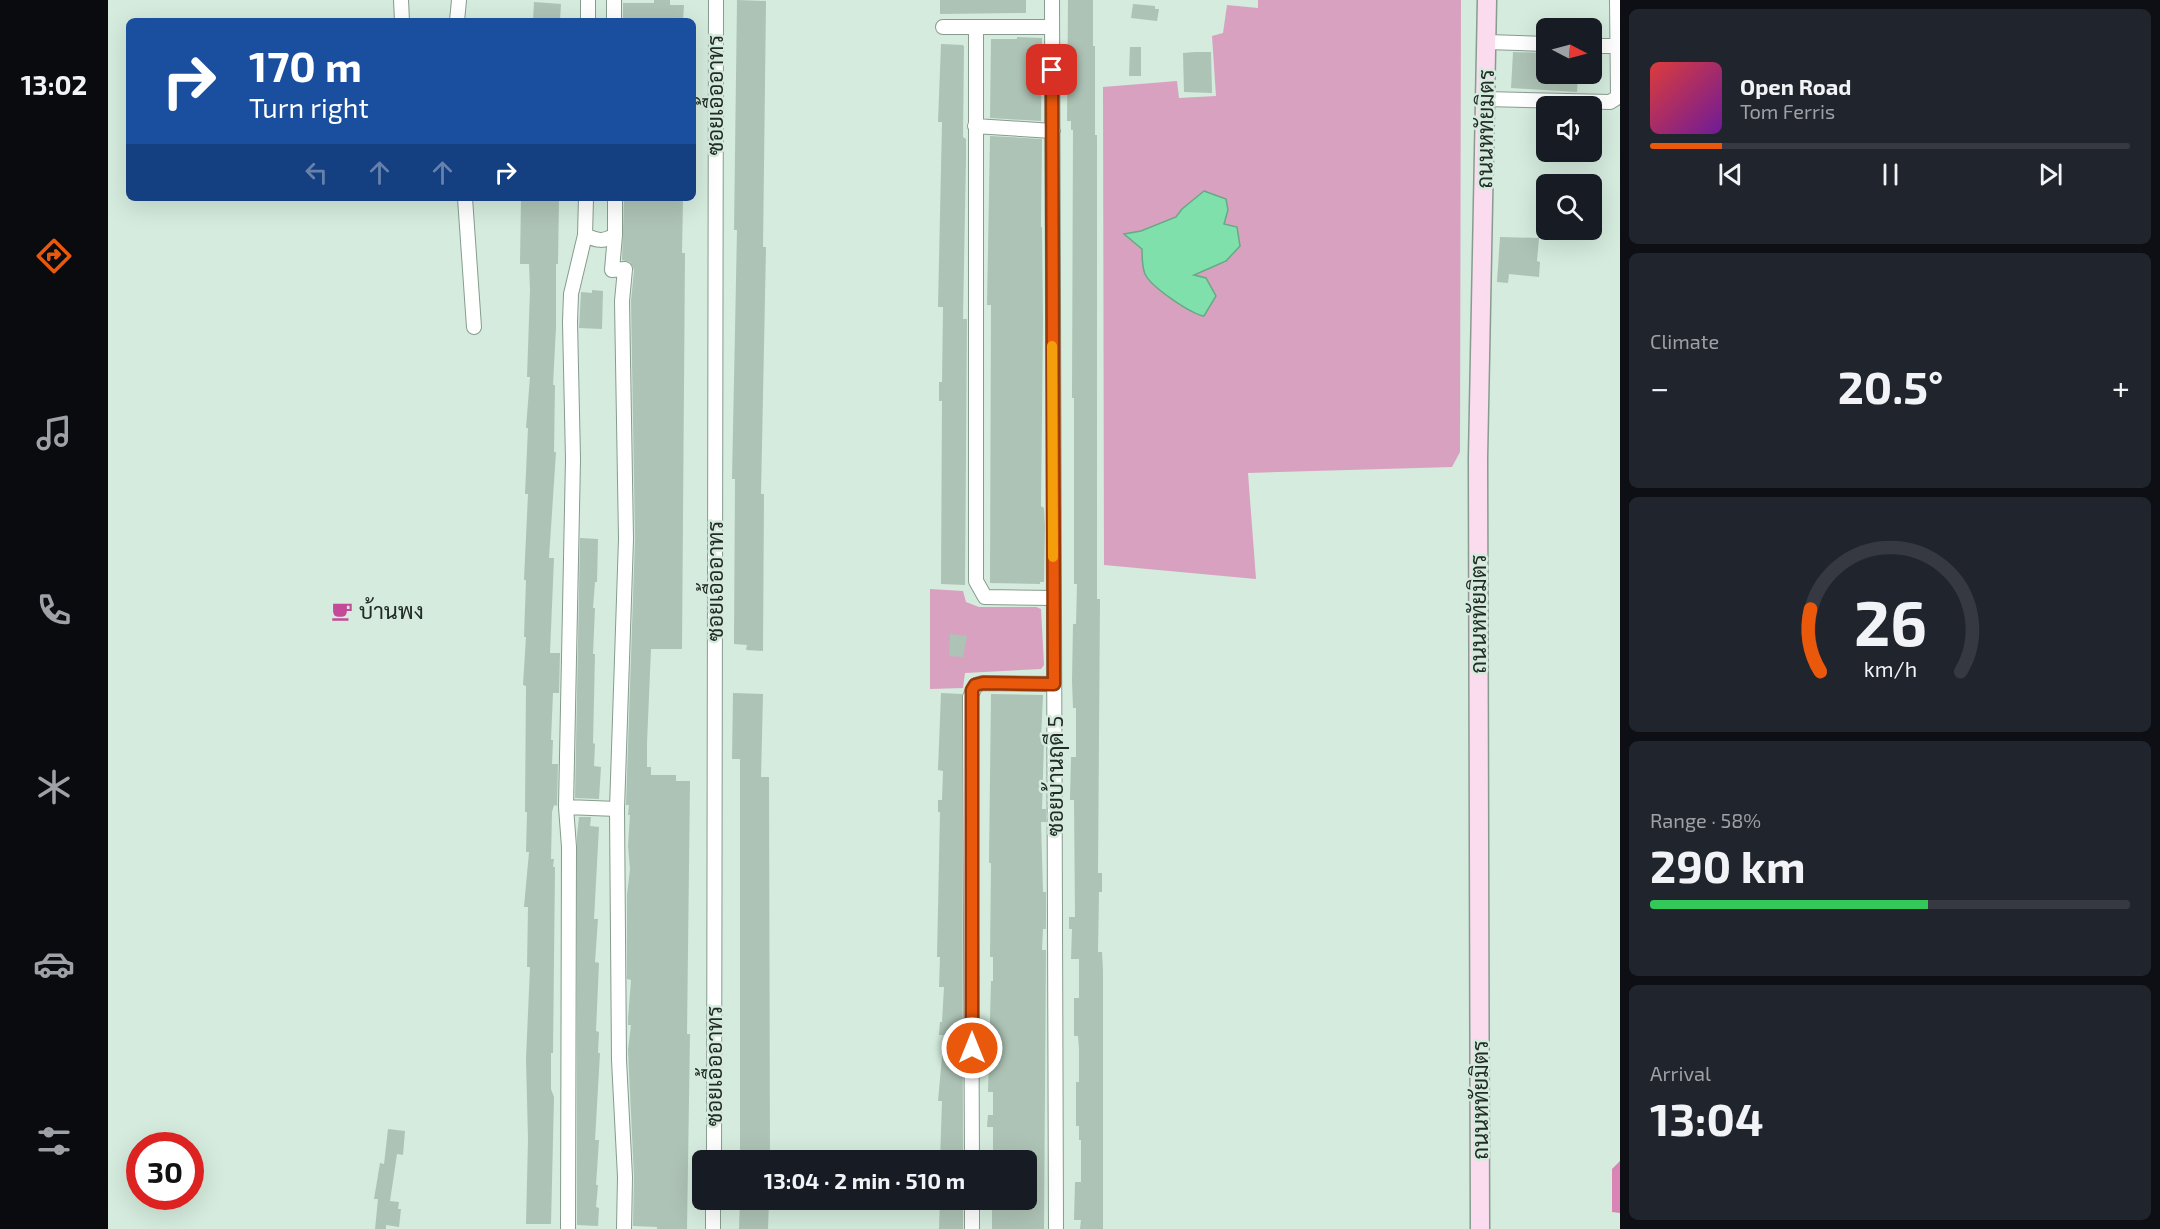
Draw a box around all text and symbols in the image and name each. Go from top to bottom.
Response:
north arrow [1536,18,1602,84]
map controls [1536,18,1602,240]
street label: ซอยเอื้ออาทร [696,35,727,155]
text: 170 m [249,40,362,90]
icon: right [150,42,228,120]
pin [1026,44,1077,95]
icon: arrive [1035,53,1068,86]
text: 13:02 [21,68,87,100]
street label: ถนนหทัยมิตร [1470,69,1498,189]
text: Open Road [1740,73,1852,99]
text: Turn right [249,91,369,123]
button: sound [1536,96,1602,162]
text: Tom Ferris [1740,99,1835,123]
icon: left [300,156,333,189]
icon: ahead [363,156,396,189]
icon: ahead [426,156,459,189]
icon: right [489,156,522,189]
icon: previous [1714,158,1747,191]
icon: pause [1874,158,1907,191]
icon: next [2034,158,2067,191]
button: search [1536,174,1602,240]
icon: directions [33,235,75,277]
text: Climate [1650,329,1719,353]
text: 20.5° [1838,359,1943,413]
text: − [1650,367,1669,407]
text: + [2112,367,2130,407]
icon: music [33,412,75,454]
street label: ซอยเอื้ออาทร [696,521,727,641]
street label: ถนนหทัยมิตร [1464,554,1490,674]
text: 26 [1853,584,1927,659]
icon: phone [33,589,75,631]
place label: บ้านพง [359,597,424,623]
cafe icon: บ้านพง [330,599,354,623]
text: km/h [1863,656,1917,681]
street label: ซอยบ้านฤดี 5 [1041,716,1069,836]
icon: climate [33,766,75,808]
text: Range · 58% [1650,808,1761,832]
text: 290 km [1650,838,1806,892]
icon: car [33,943,75,985]
street label: ซอยเอื้ออาทร [695,1006,726,1126]
position arrow [940,1016,1004,1080]
street label: ถนนหทัยมิตร [1466,1040,1492,1160]
text: Arrival [1650,1061,1711,1085]
text: 13:04 [1650,1091,1764,1145]
icon: filters [33,1120,75,1162]
speed limit sign: 30 [126,1132,204,1210]
text: 13:04 · 2 min · 510 m [764,1167,965,1193]

